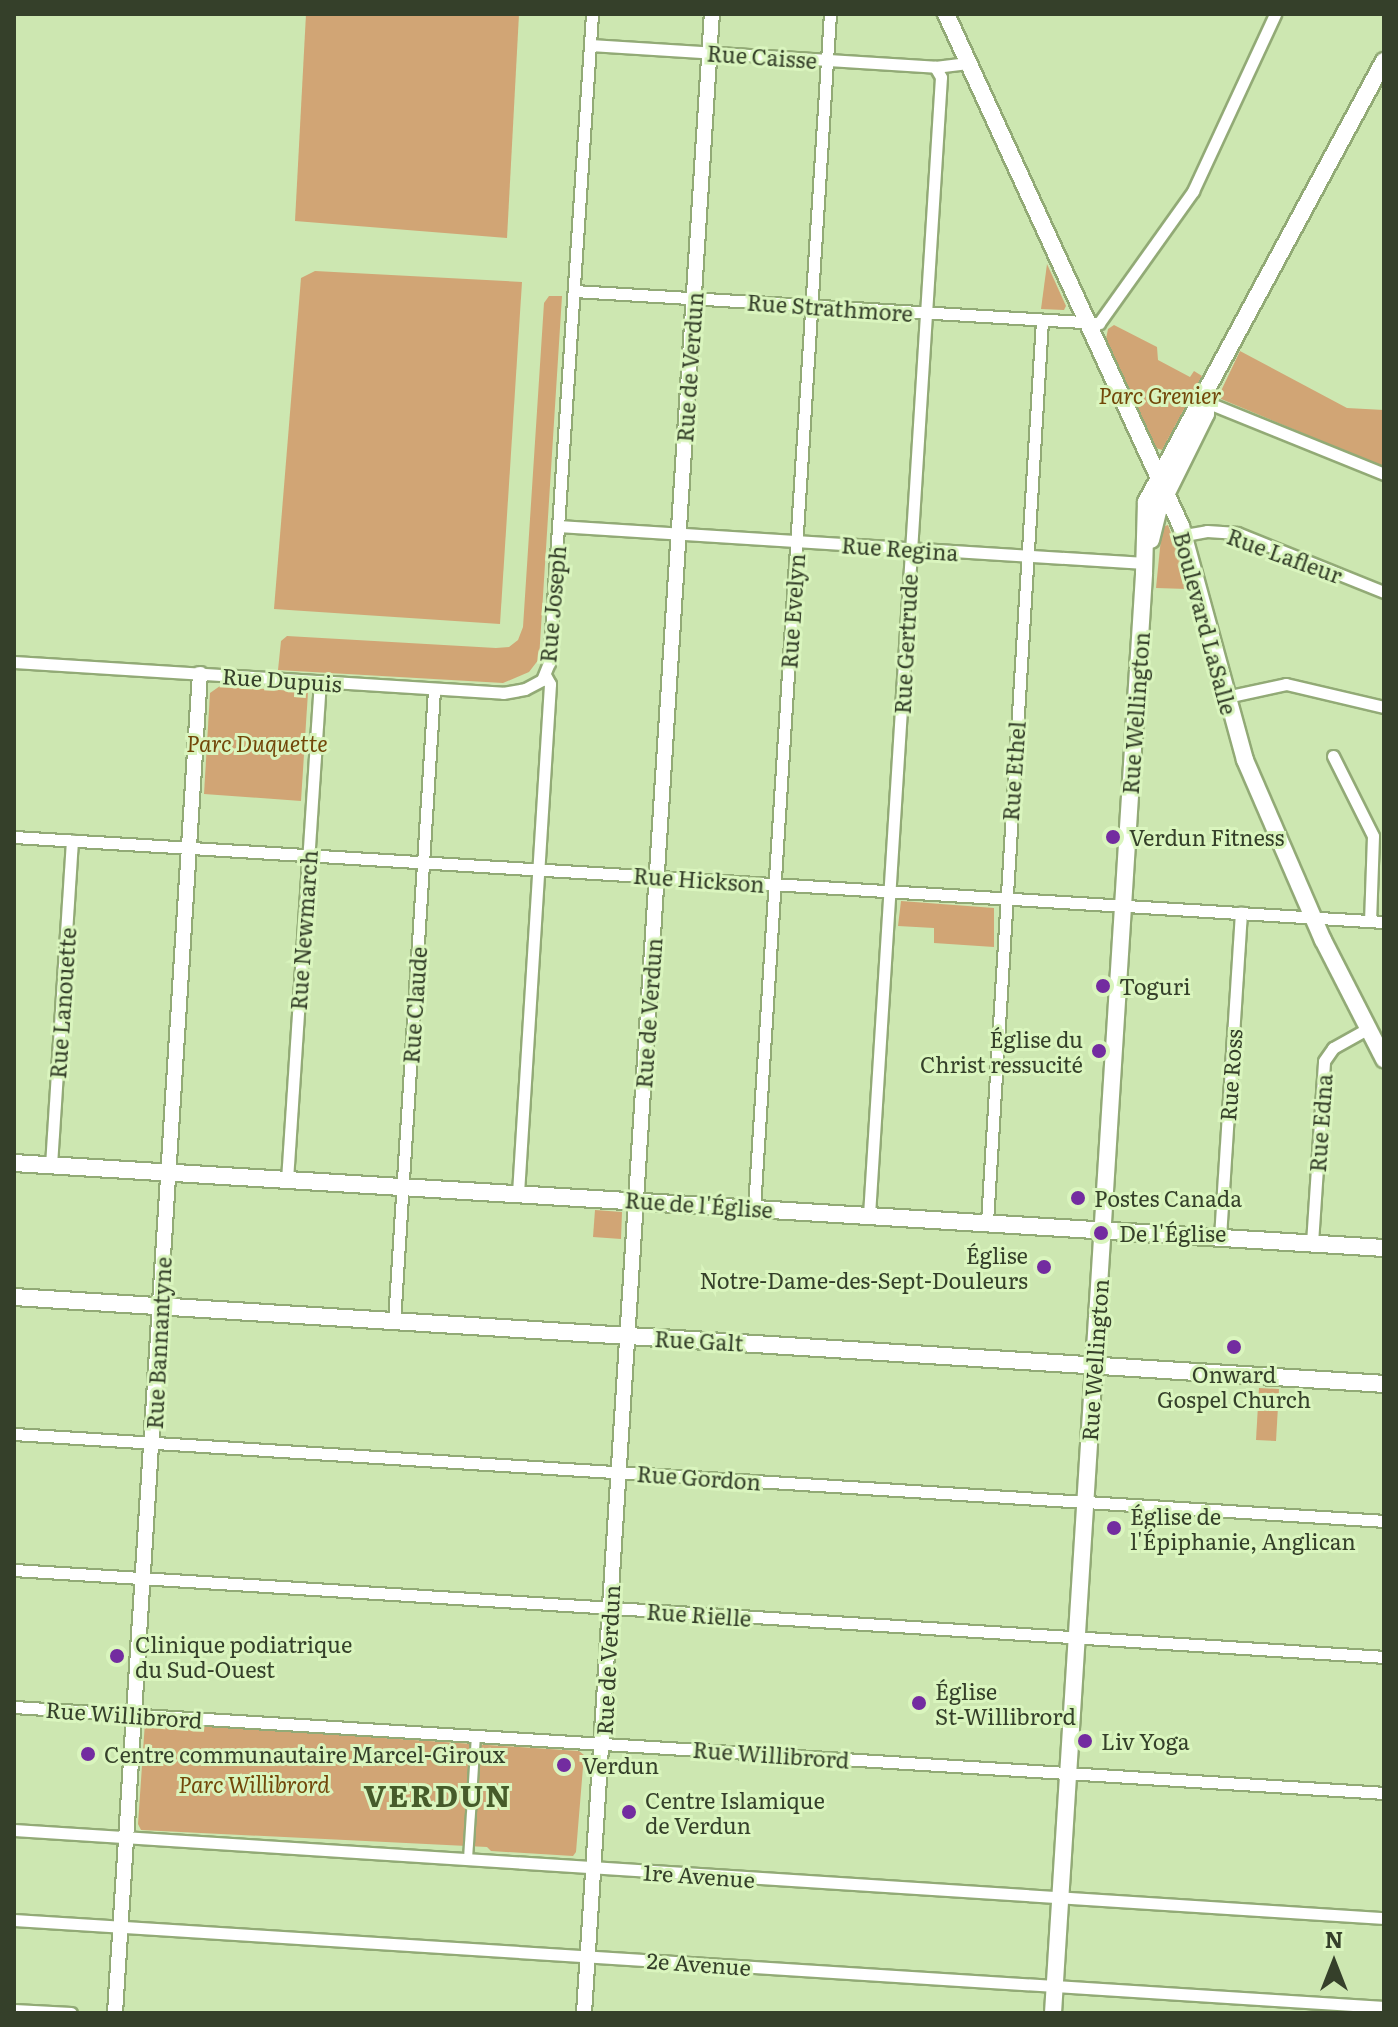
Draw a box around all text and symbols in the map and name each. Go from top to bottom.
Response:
street label: Rue Caisse [706,39,818,73]
street label: Rue Strathmore [746,288,914,326]
street label: Rue de Verdun [671,291,707,443]
park label: Parc Grenier [1098,382,1222,408]
street label: Rue Lafleur [1224,522,1346,588]
street label: Boulevard LaSalle [1169,529,1243,717]
street label: Rue Regina [840,531,960,565]
street label: Rue Joseph [534,544,570,664]
street label: Rue Evelyn [775,552,809,670]
street label: Rue Gertrude [888,573,922,715]
street label: Rue Wellington [1116,631,1154,795]
street label: Rue Dupuis [221,662,343,696]
street label: Rue Ethel [996,720,1030,822]
park label: Parc Duquette [186,730,328,756]
place label: Verdun Fitness [1129,824,1284,850]
marker: Verdun Fitness [1104,828,1122,846]
street label: Rue Newmarch [284,849,322,1011]
street label: Rue Hickson [632,861,766,897]
street label: Rue Lanouette [44,926,80,1080]
street label: Rue de Verdun [630,937,666,1089]
street label: Rue Claude [397,946,431,1064]
place label: Toguri [1119,973,1191,999]
marker: Toguri [1094,977,1112,995]
place label: Église du Christ ressucité [920,1025,1083,1076]
street label: Rue Ross [1214,1028,1246,1122]
marker: Église du Christ ressucité [1090,1042,1108,1060]
street label: Rue Edna [1303,1073,1337,1173]
place label: Postes Canada [1094,1185,1242,1211]
street label: Rue de l'Église [624,1186,774,1222]
marker: Postes Canada [1069,1189,1087,1207]
place label: De l'Église [1119,1220,1226,1246]
marker: De l'Église [1090,1222,1112,1244]
place label: Église Notre-Dame-des-Sept-Douleurs [699,1241,1028,1292]
street label: Rue Bannantyne [140,1256,176,1430]
marker: Église Notre-Dame-des-Sept-Douleurs [1035,1258,1053,1276]
street label: Rue Wellington [1075,1278,1113,1442]
street label: Rue Galt [654,1324,744,1356]
marker: Onward Gospel Church [1225,1338,1243,1356]
place label: Onward Gospel Church [1157,1360,1311,1412]
street label: Rue Gordon [636,1459,762,1495]
place label: Église de l'Épiphanie, Anglican [1130,1502,1356,1554]
marker: Église de l'Épiphanie, Anglican [1105,1519,1123,1537]
street label: Rue de Verdun [590,1584,624,1736]
street label: Rue Rielle [646,1597,752,1631]
place label: Clinique podiatrique du Sud-Ouest [135,1630,352,1682]
marker: Clinique podiatrique du Sud-Ouest [106,1645,128,1667]
place label: Église St-Willibrord [935,1677,1076,1728]
marker: Église St-Willibrord [910,1694,928,1712]
street label: Rue Willibrord [45,1695,203,1733]
place label: Liv Yoga [1101,1728,1190,1754]
marker: Liv Yoga [1076,1732,1094,1750]
street label: Rue Willibrord [692,1735,850,1773]
place label: Centre communautaire Marcel-Giroux [104,1741,505,1767]
marker: Centre communautaire Marcel-Giroux [79,1745,97,1763]
place label: Verdun [582,1752,659,1778]
marker: Verdun [553,1754,575,1776]
park label: Parc Willibrord [178,1771,330,1797]
district label: VERDUN [364,1776,512,1812]
place label: Centre Islamique de Verdun [645,1786,825,1838]
marker: Centre Islamique de Verdun [620,1803,638,1821]
street label: 1re Avenue [642,1858,756,1892]
text: N [1325,1922,1343,1955]
north arrow [1294,1923,1374,2003]
street label: 2e Avenue [646,1946,752,1980]

